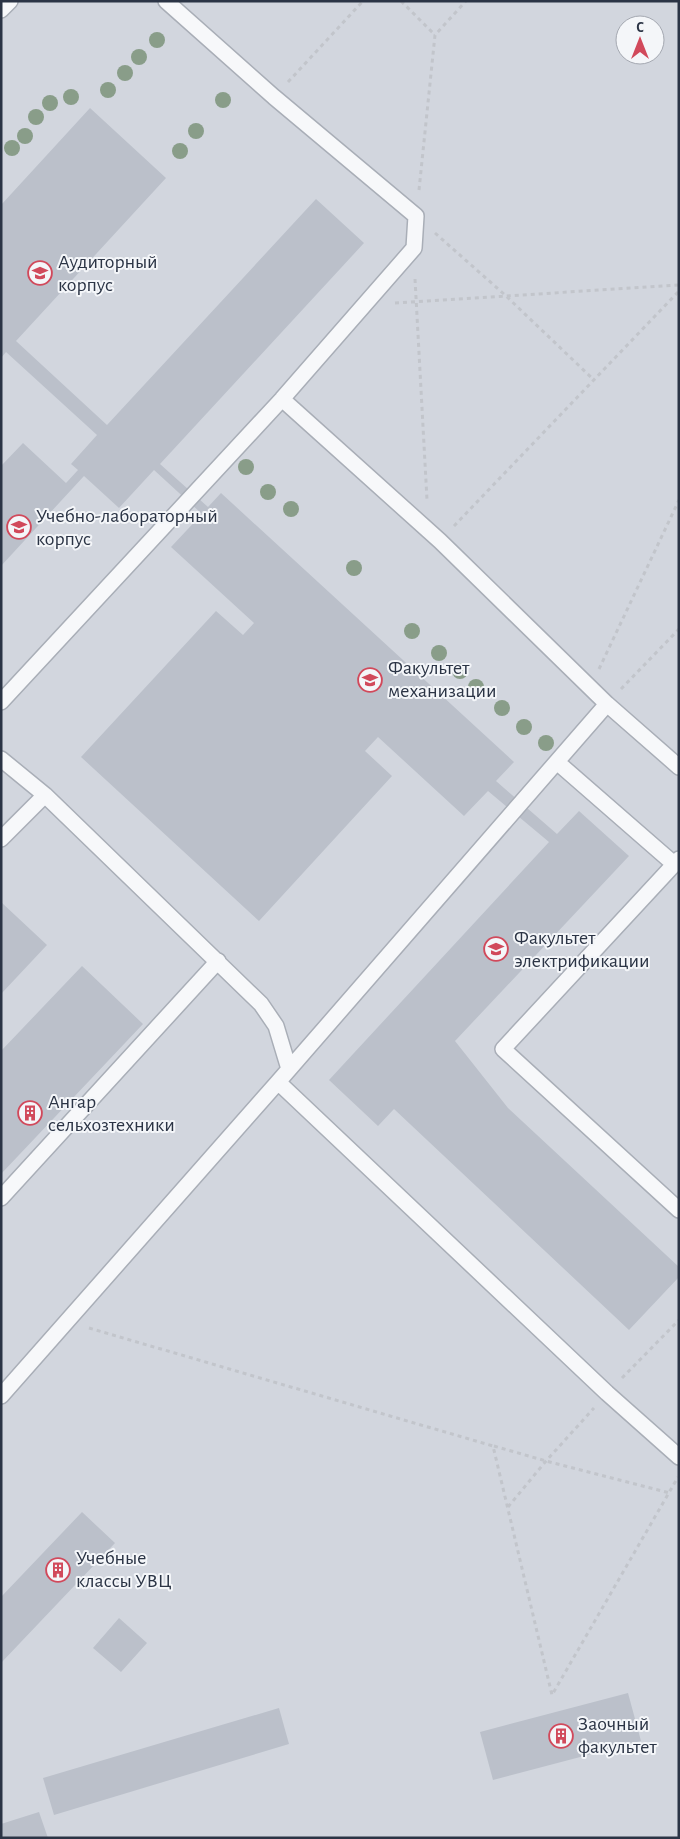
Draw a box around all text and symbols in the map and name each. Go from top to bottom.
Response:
north arrow [615,15,665,65]
text: С [636,21,644,35]
place label: Аудиторный корпус [58,252,158,295]
school or university icon: Аудиторный корпус [27,260,53,286]
place label: Учебно-лабораторный корпус [36,506,218,549]
school or university icon: Учебно-лабораторный корпус [6,514,32,540]
place label: Факультет механизации [388,658,497,701]
school or university icon: Факультет механизации [357,667,383,693]
place label: Факультет электрификации [514,928,649,971]
school or university icon: Факультет электрификации [483,936,509,962]
place label: Ангар сельхозтехники [48,1092,175,1135]
building icon: Ангар сельхозтехники [17,1100,43,1126]
place label: Учебные классы УВЦ [76,1548,172,1591]
building icon: Учебные классы УВЦ [45,1557,71,1583]
place label: Заочный факультет [578,1714,657,1757]
building icon: Заочный факультет [548,1723,574,1749]

